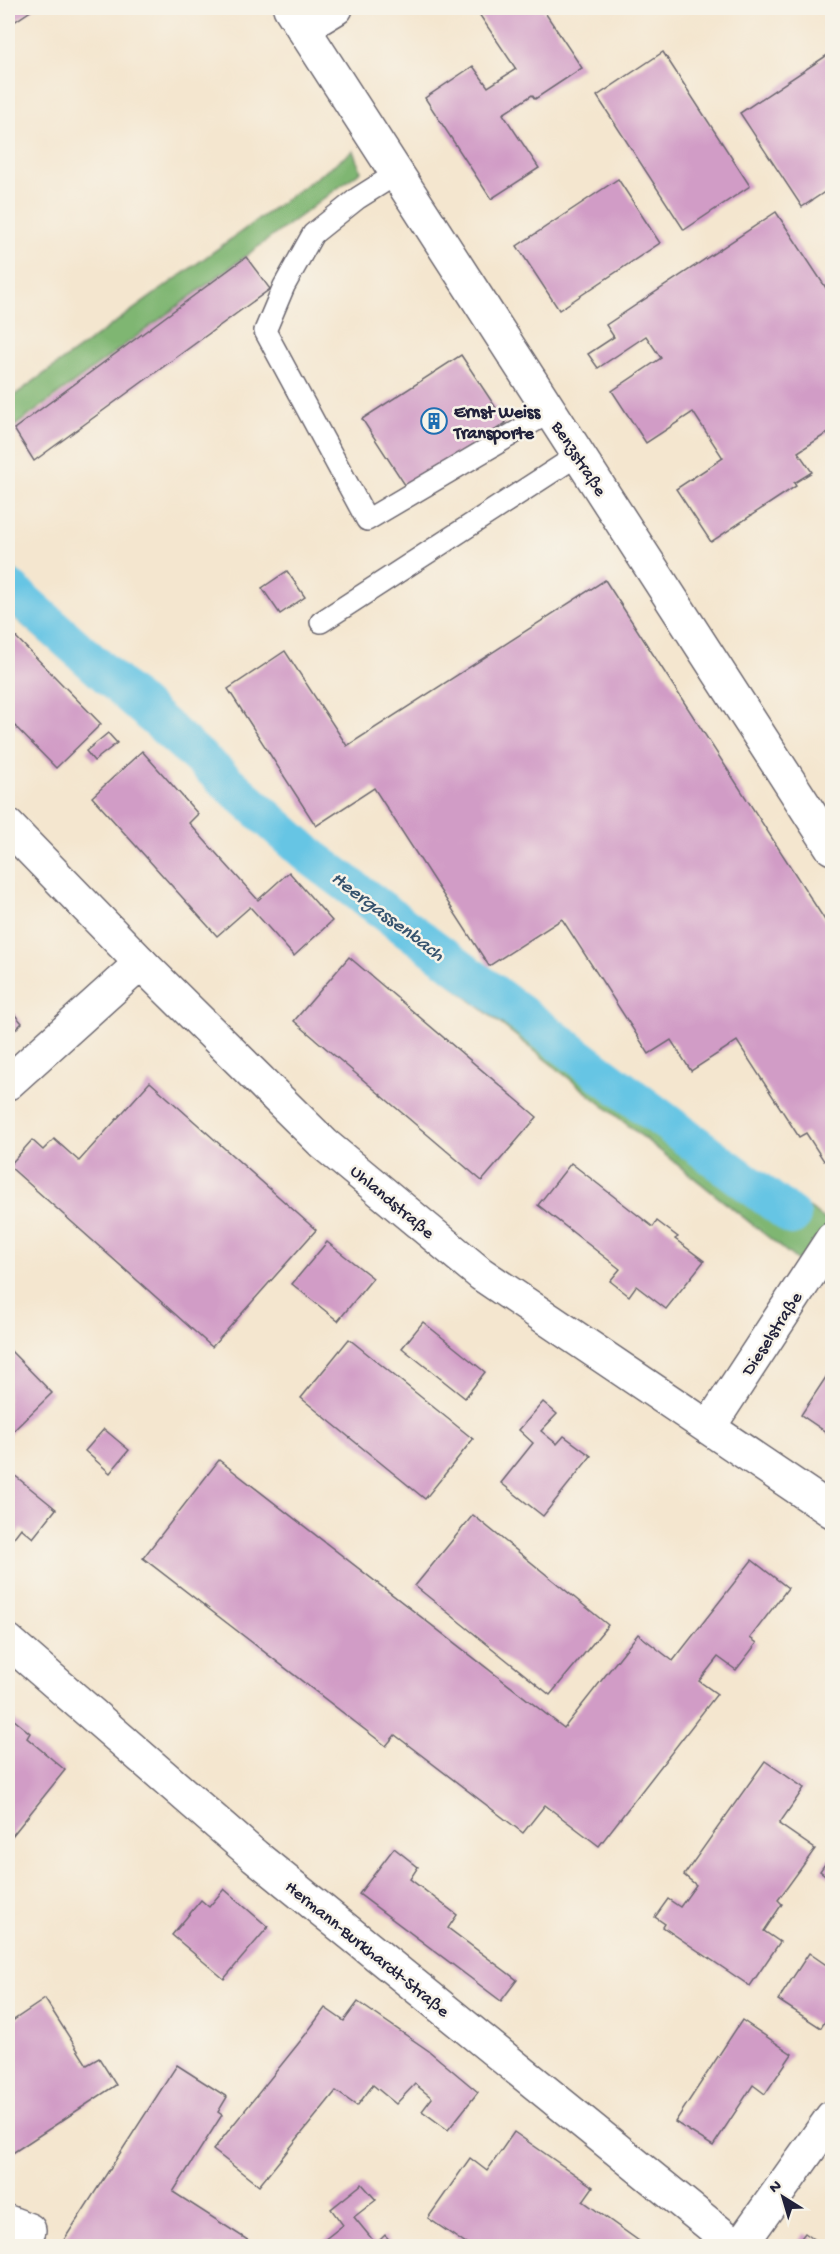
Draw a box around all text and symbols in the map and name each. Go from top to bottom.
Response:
place label: Ernst Weiss Transporte [452,403,541,445]
building icon: Ernst Weiss Transporte [419,406,449,436]
street label: Benzstraße [545,417,610,502]
water label: Heergassenbach [326,868,448,968]
street label: Uhlandstraße [345,1162,438,1245]
street label: Dieselstraße [738,1288,808,1381]
street label: Hermann-Burkhardt-Straße [280,1877,453,2023]
north arrow [753,2167,813,2227]
text: N [766,2177,786,2199]

